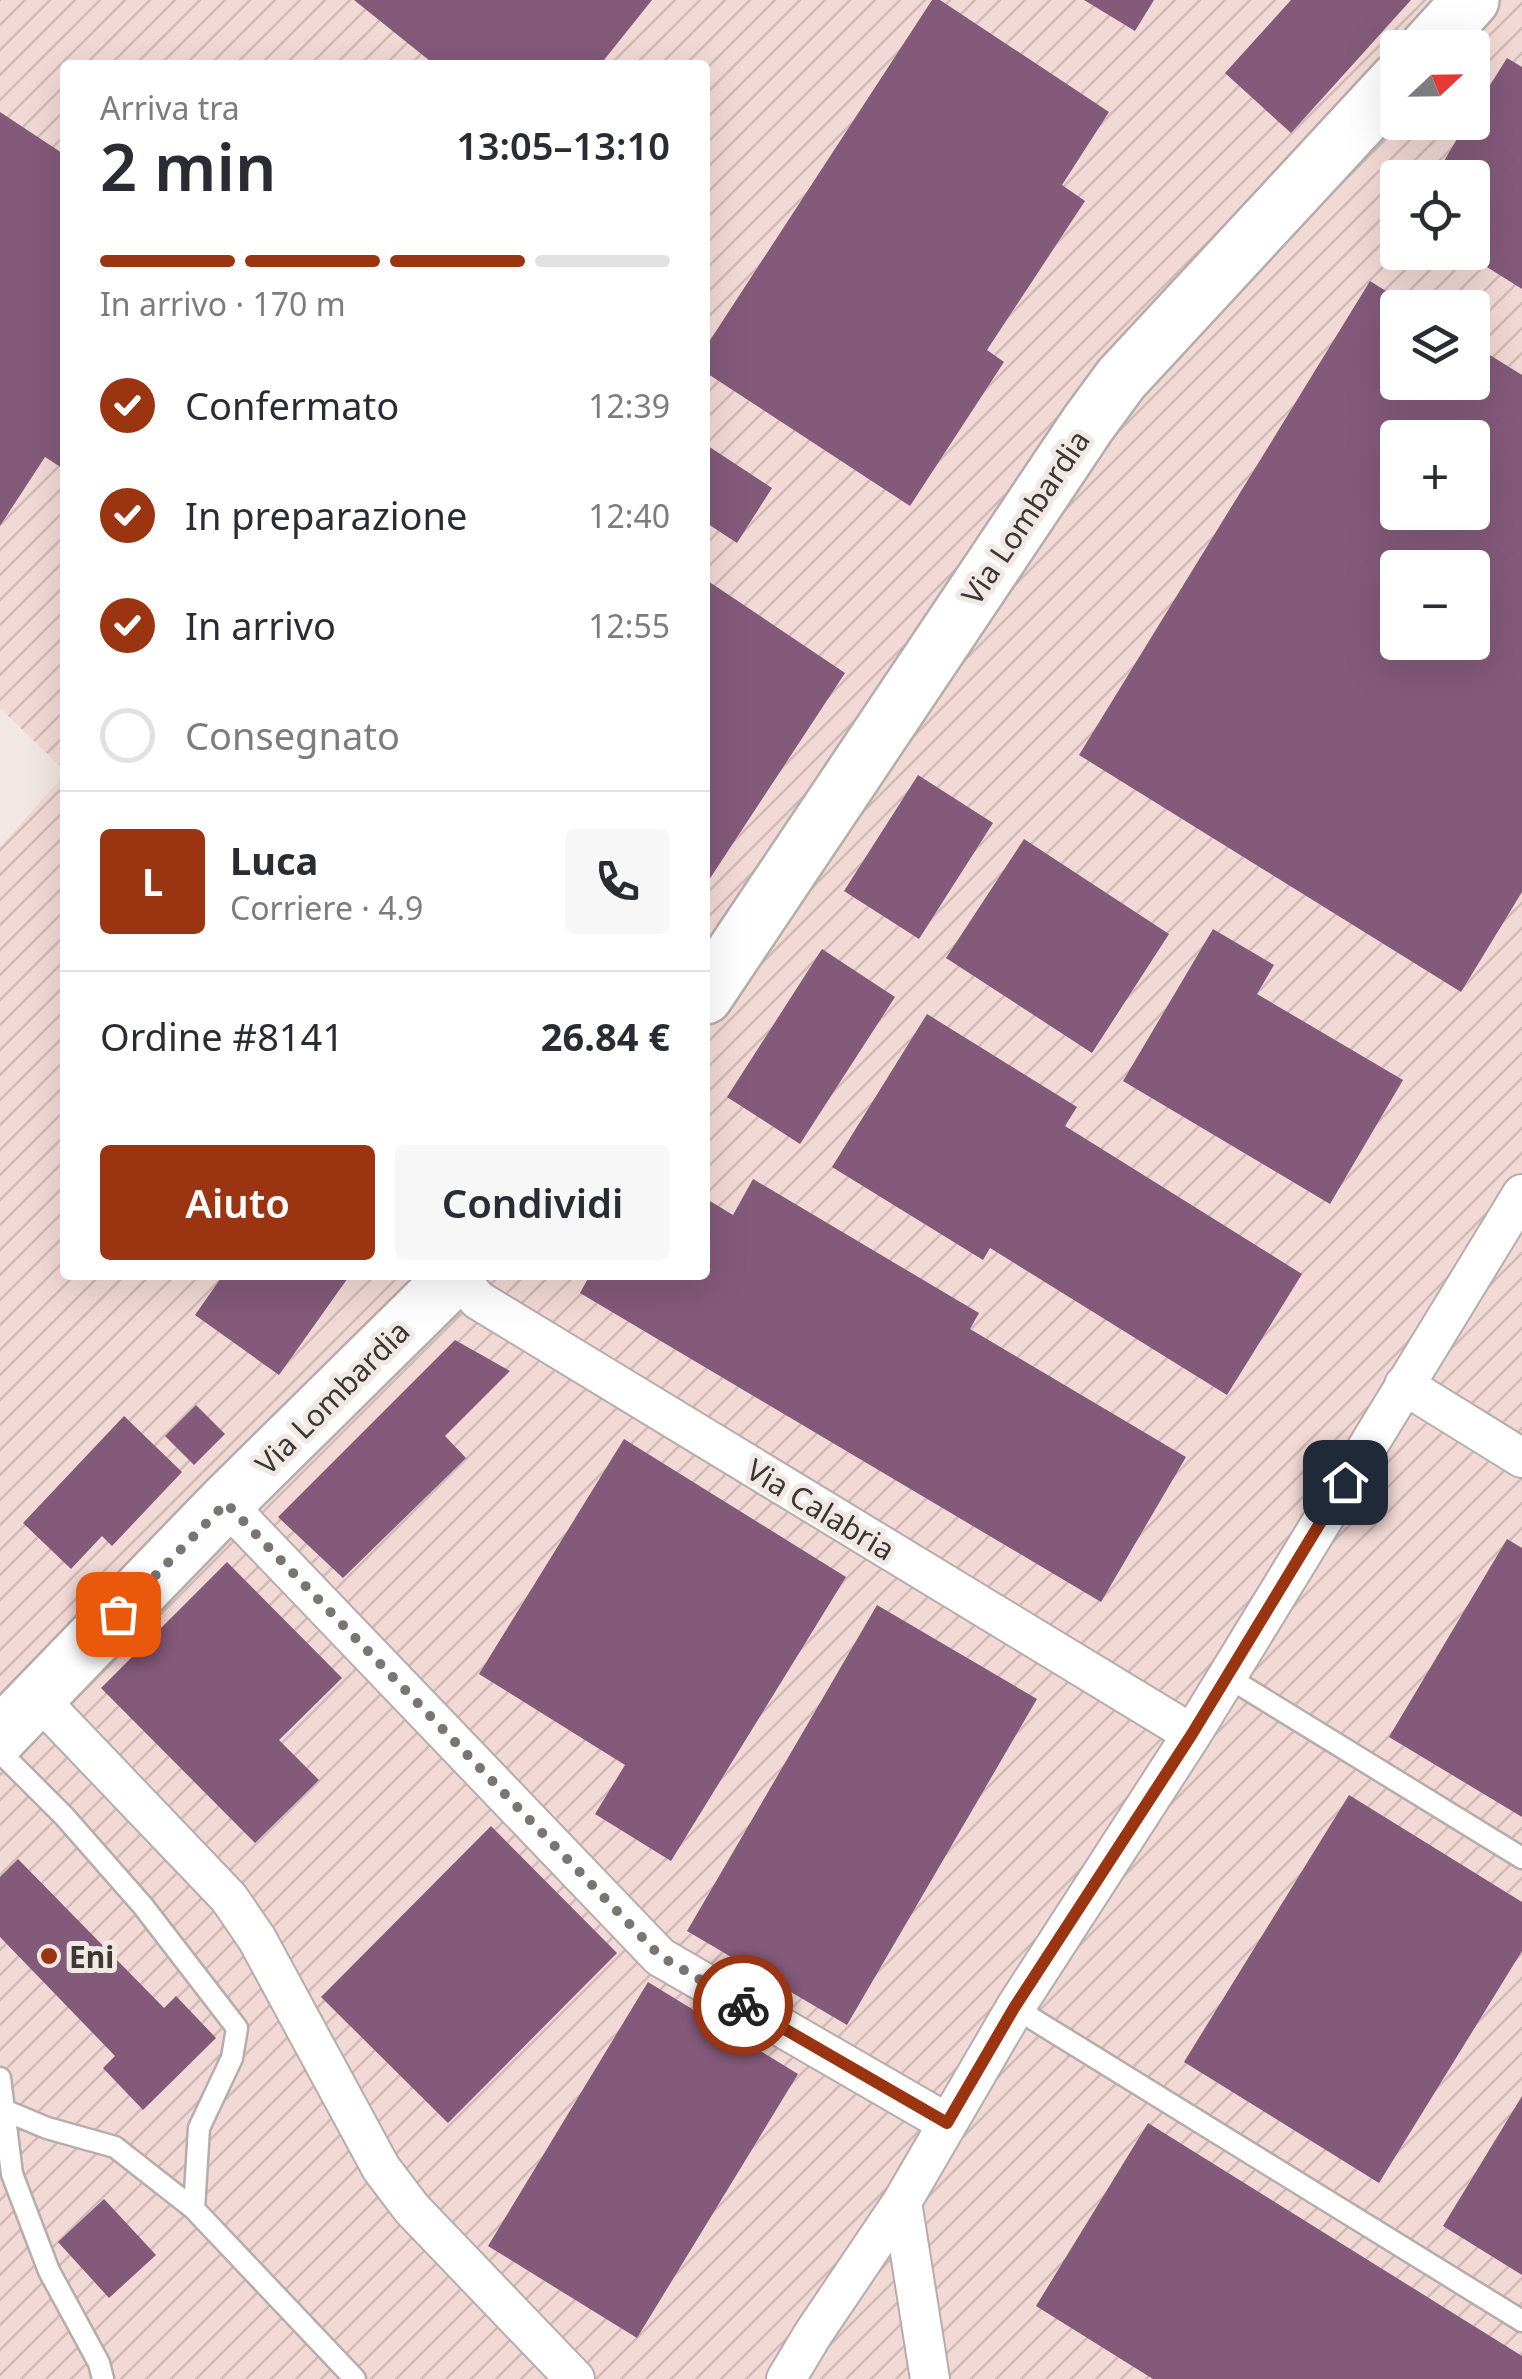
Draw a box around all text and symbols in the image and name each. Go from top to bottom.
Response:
north arrow [1380,30,1490,140]
map controls [1380,30,1490,660]
text: Arriva tra [100,86,240,129]
text: 13:05–13:10 [456,119,670,171]
text: 2 min [100,122,276,210]
button: locate [1380,160,1490,270]
text: In arrivo · 170 m [100,282,346,325]
button: layers [1380,290,1490,400]
icon: check [100,378,155,433]
text: Confermato [185,379,399,431]
text: 12:39 [588,384,670,427]
button: + [1380,420,1490,530]
street label: Via Lombardia [951,422,1099,612]
icon: check [100,488,155,543]
text: In preparazione [185,489,468,541]
text: 12:40 [588,494,670,537]
button: − [1380,550,1490,660]
icon: check [100,598,155,653]
text: In arrivo [185,599,336,651]
text: 12:55 [588,604,670,647]
text: Consegnato [185,709,400,761]
button: phone [565,829,670,934]
text: Luca [230,834,318,886]
text: L [142,855,163,907]
text: Corriere · 4.9 [230,886,423,929]
text: Ordine #8141 [100,1010,344,1062]
text: 26.84 € [541,1010,670,1062]
button: Aiuto [100,1145,375,1260]
button: Condividi [395,1145,670,1260]
street label: Via Lombardia [246,1311,418,1483]
pin [1303,1440,1388,1525]
street label: Via Calabria [739,1449,903,1569]
icon: home [1318,1455,1373,1510]
pin [76,1572,161,1657]
icon: bag [91,1587,146,1642]
place label: Eni [69,1936,114,1977]
marker: Eni [38,1945,60,1967]
courier [693,1955,793,2055]
icon: bike [716,1978,771,2033]

